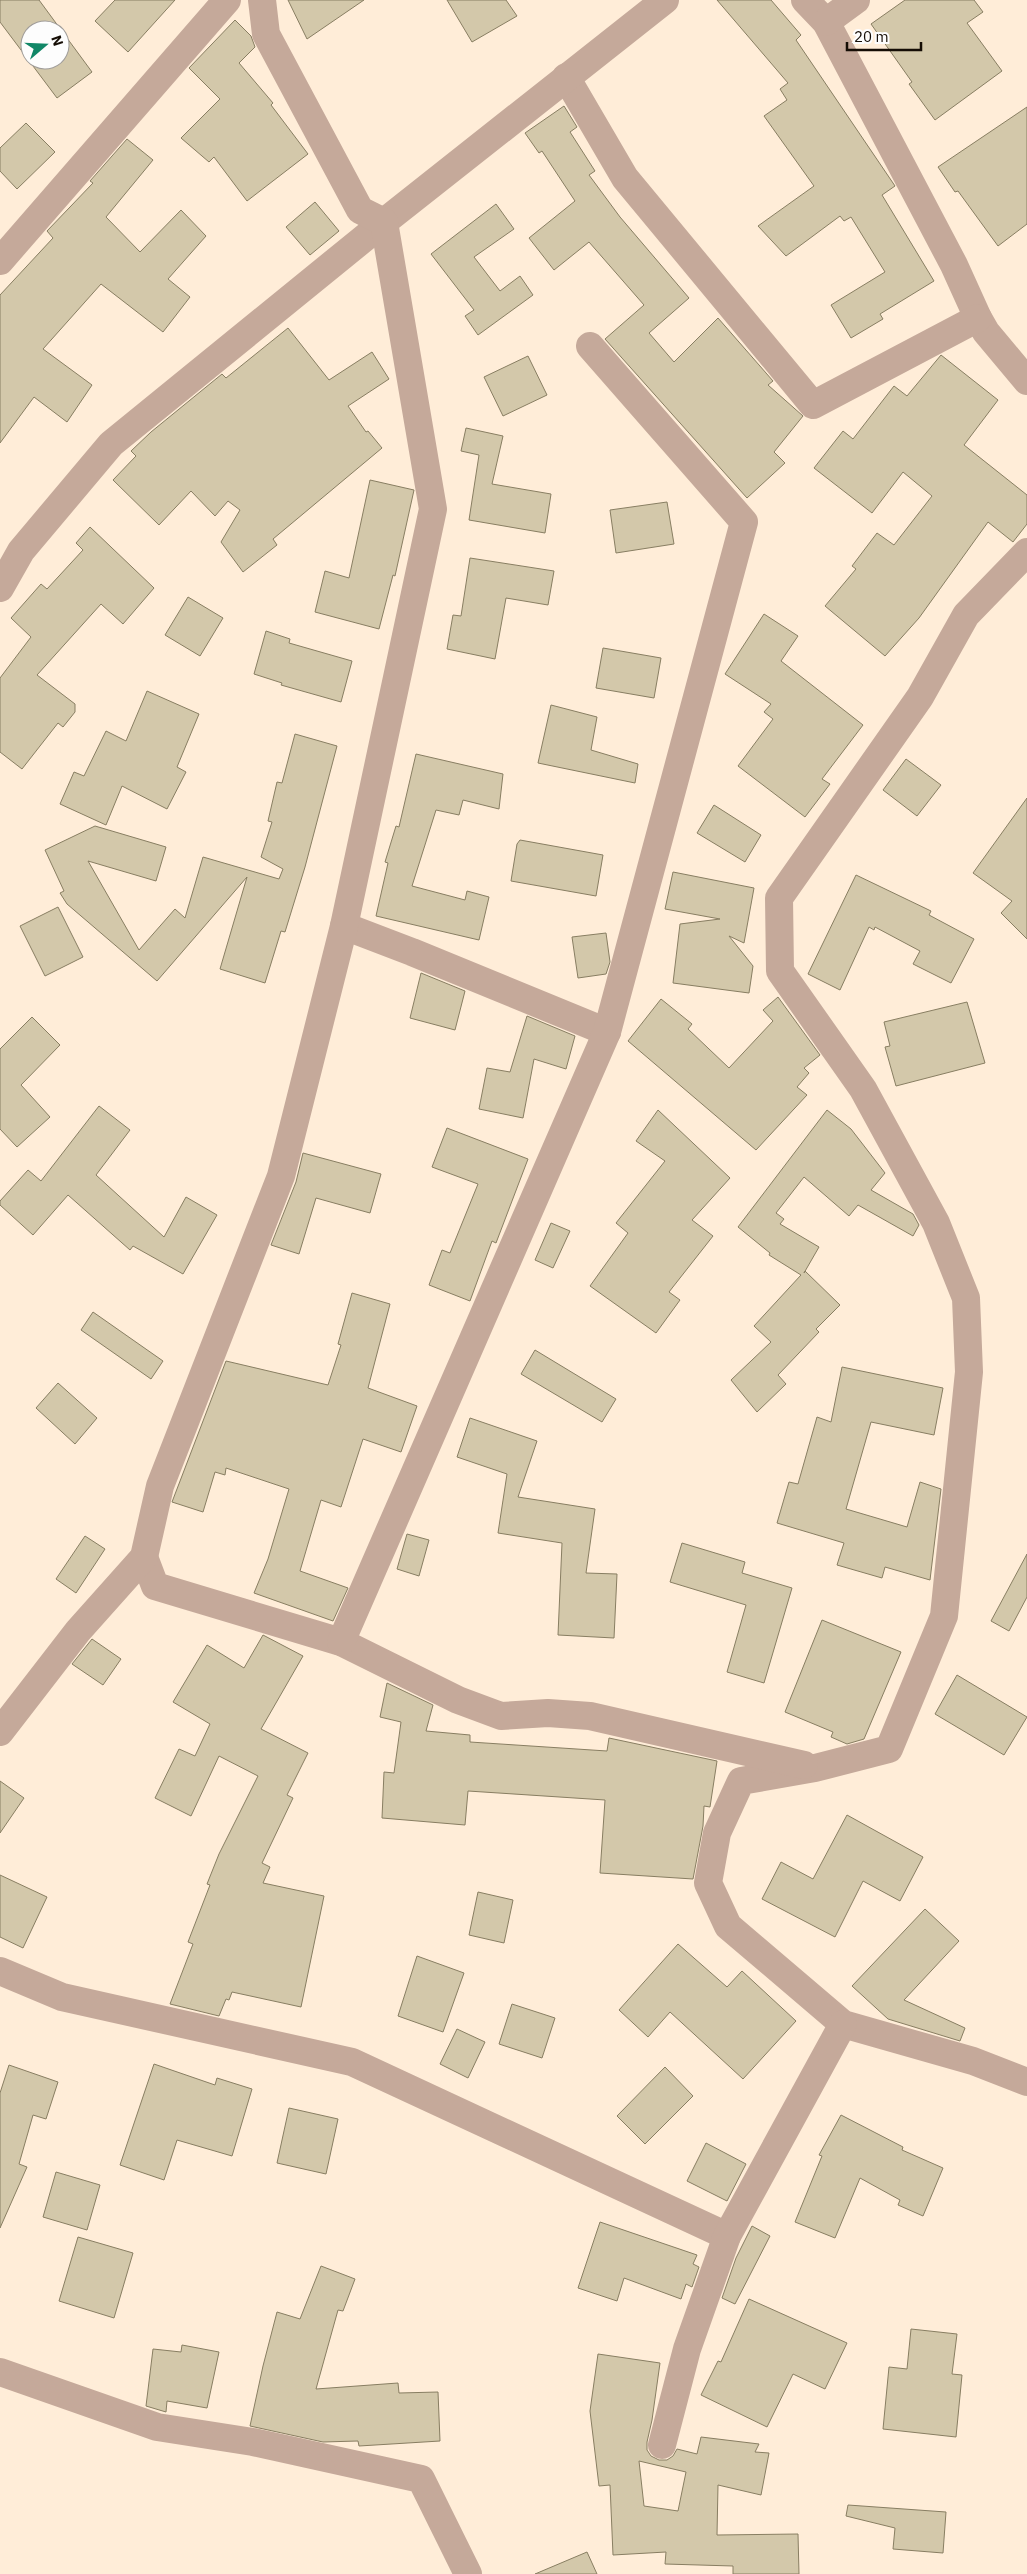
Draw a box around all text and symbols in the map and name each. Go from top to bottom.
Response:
north arrow [20,20,70,70]
scale bar [847,20,921,52]
text: 20 m [854,27,889,46]
text: N [47,33,67,48]

